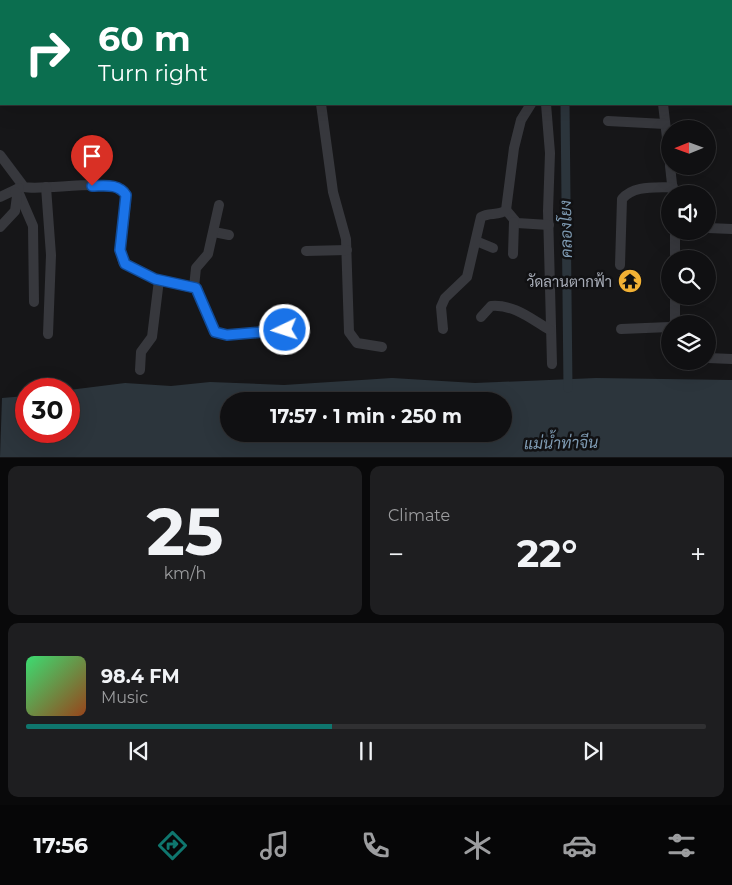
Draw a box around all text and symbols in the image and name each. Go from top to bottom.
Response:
text: 60 m [98,17,191,60]
icon: right [15,20,80,85]
text: Turn right [98,60,208,87]
north arrow [661,120,716,175]
map controls [661,120,716,370]
pin [71,135,113,186]
icon: arrive [78,142,106,170]
button: sound [661,185,716,240]
water label: คลองโยง [554,200,576,258]
button: search [661,250,716,305]
temple icon: วัดลานตากฟ้า [617,268,643,294]
place label: วัดลานตากฟ้า [527,272,612,291]
position arrow [258,303,310,355]
button: layers [661,315,716,370]
speed limit sign: 30 [15,378,80,443]
text: 17:57 · 1 min · 250 m [270,405,462,428]
water label: แม่น้ำท่าจีน [524,428,598,453]
text: 25 [146,492,224,571]
text: Climate [388,506,450,525]
text: 22° [517,530,577,577]
text: − [388,537,404,571]
text: + [690,537,706,571]
text: km/h [164,564,206,583]
text: 98.4 FM [101,665,180,688]
text: Music [101,688,148,707]
icon: previous [125,737,153,765]
icon: pause [352,737,380,765]
icon: next [579,737,607,765]
icon: directions [155,828,190,863]
icon: music [257,828,292,863]
icon: phone [358,828,393,863]
icon: climate [460,828,495,863]
icon: car [562,828,597,863]
icon: filters [664,828,699,863]
text: 17:56 [33,832,88,859]

